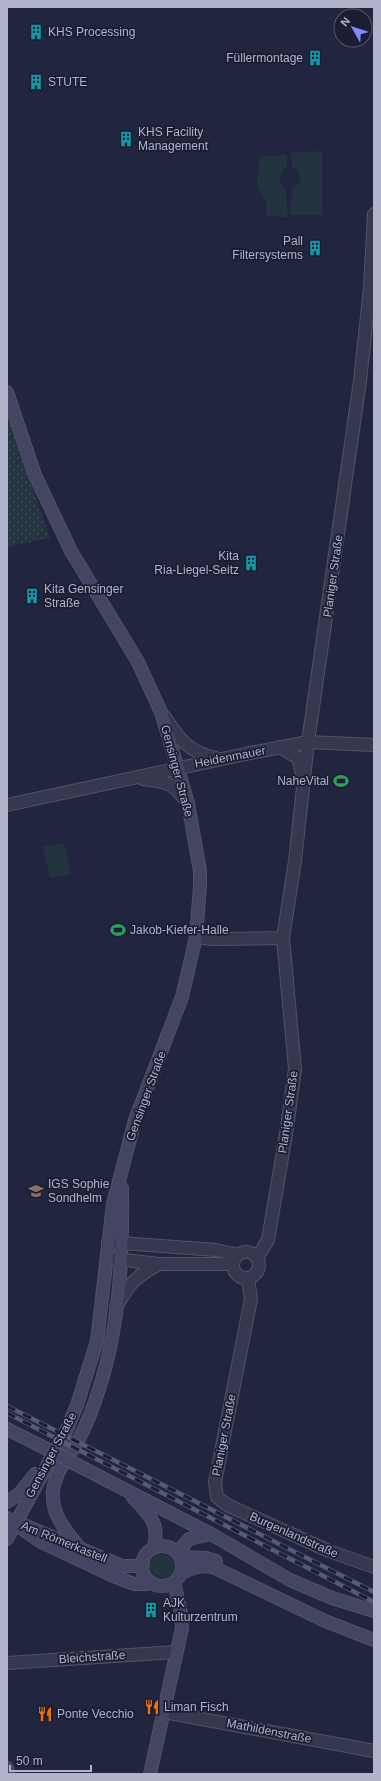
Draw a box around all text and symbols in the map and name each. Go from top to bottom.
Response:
north arrow [333,8,373,48]
text: N [338,15,352,29]
building icon: KHS Processing [27,23,45,41]
place label: KHS Processing [48,25,135,39]
building icon: Füllermontage [306,49,324,67]
place label: Füllermontage [226,51,303,65]
building icon: STUTE [27,73,45,91]
place label: STUTE [48,75,87,89]
place label: KHS Facility Management [138,125,209,153]
building icon: KHS Facility Management [117,130,135,148]
place label: Pall Filtersystems [232,234,303,262]
building icon: Pall Filtersystems [306,239,324,257]
street label: Planiger Straße [320,533,346,618]
place label: Kita Ria-Liegel-Seitz [154,549,239,577]
building icon: Kita Ria-Liegel-Seitz [242,554,260,572]
place label: Kita Gensinger Straße [44,582,123,610]
building icon: Kita Gensinger Straße [23,587,41,605]
street label: Gensinger Straße [158,723,196,819]
street label: Heidenmauer [193,743,267,771]
sports icon: NaheVital [332,772,350,790]
place label: NaheVital [277,774,329,788]
sports icon: Jakob-Kiefer-Halle [109,921,127,939]
place label: Jakob-Kiefer-Halle [130,923,229,937]
street label: Gensinger Straße [123,1049,169,1143]
street label: Planiger Straße [275,1069,301,1154]
place label: IGS Sophie Sondhelm [48,1177,110,1205]
school or university icon: IGS Sophie Sondhelm [27,1182,45,1200]
street label: Planiger Straße [209,1392,239,1477]
street label: Gensinger Straße [23,1410,80,1500]
street label: Burgenlandstraße [248,1509,341,1561]
street label: Am Römerkastell [19,1518,109,1566]
place label: AJK Kulturzentrum [163,1596,238,1624]
building icon: AJK Kulturzentrum [142,1601,160,1619]
street label: Bleichstraße [58,1648,126,1666]
restaurant icon: Liman Fisch [143,1698,161,1716]
place label: Liman Fisch [164,1700,229,1714]
restaurant icon: Ponte Vecchio [36,1705,54,1723]
place label: Ponte Vecchio [57,1707,134,1721]
street label: Mathildenstraße [225,1716,313,1746]
scale bar [10,1747,91,1773]
text: 50 m [16,1754,43,1768]

